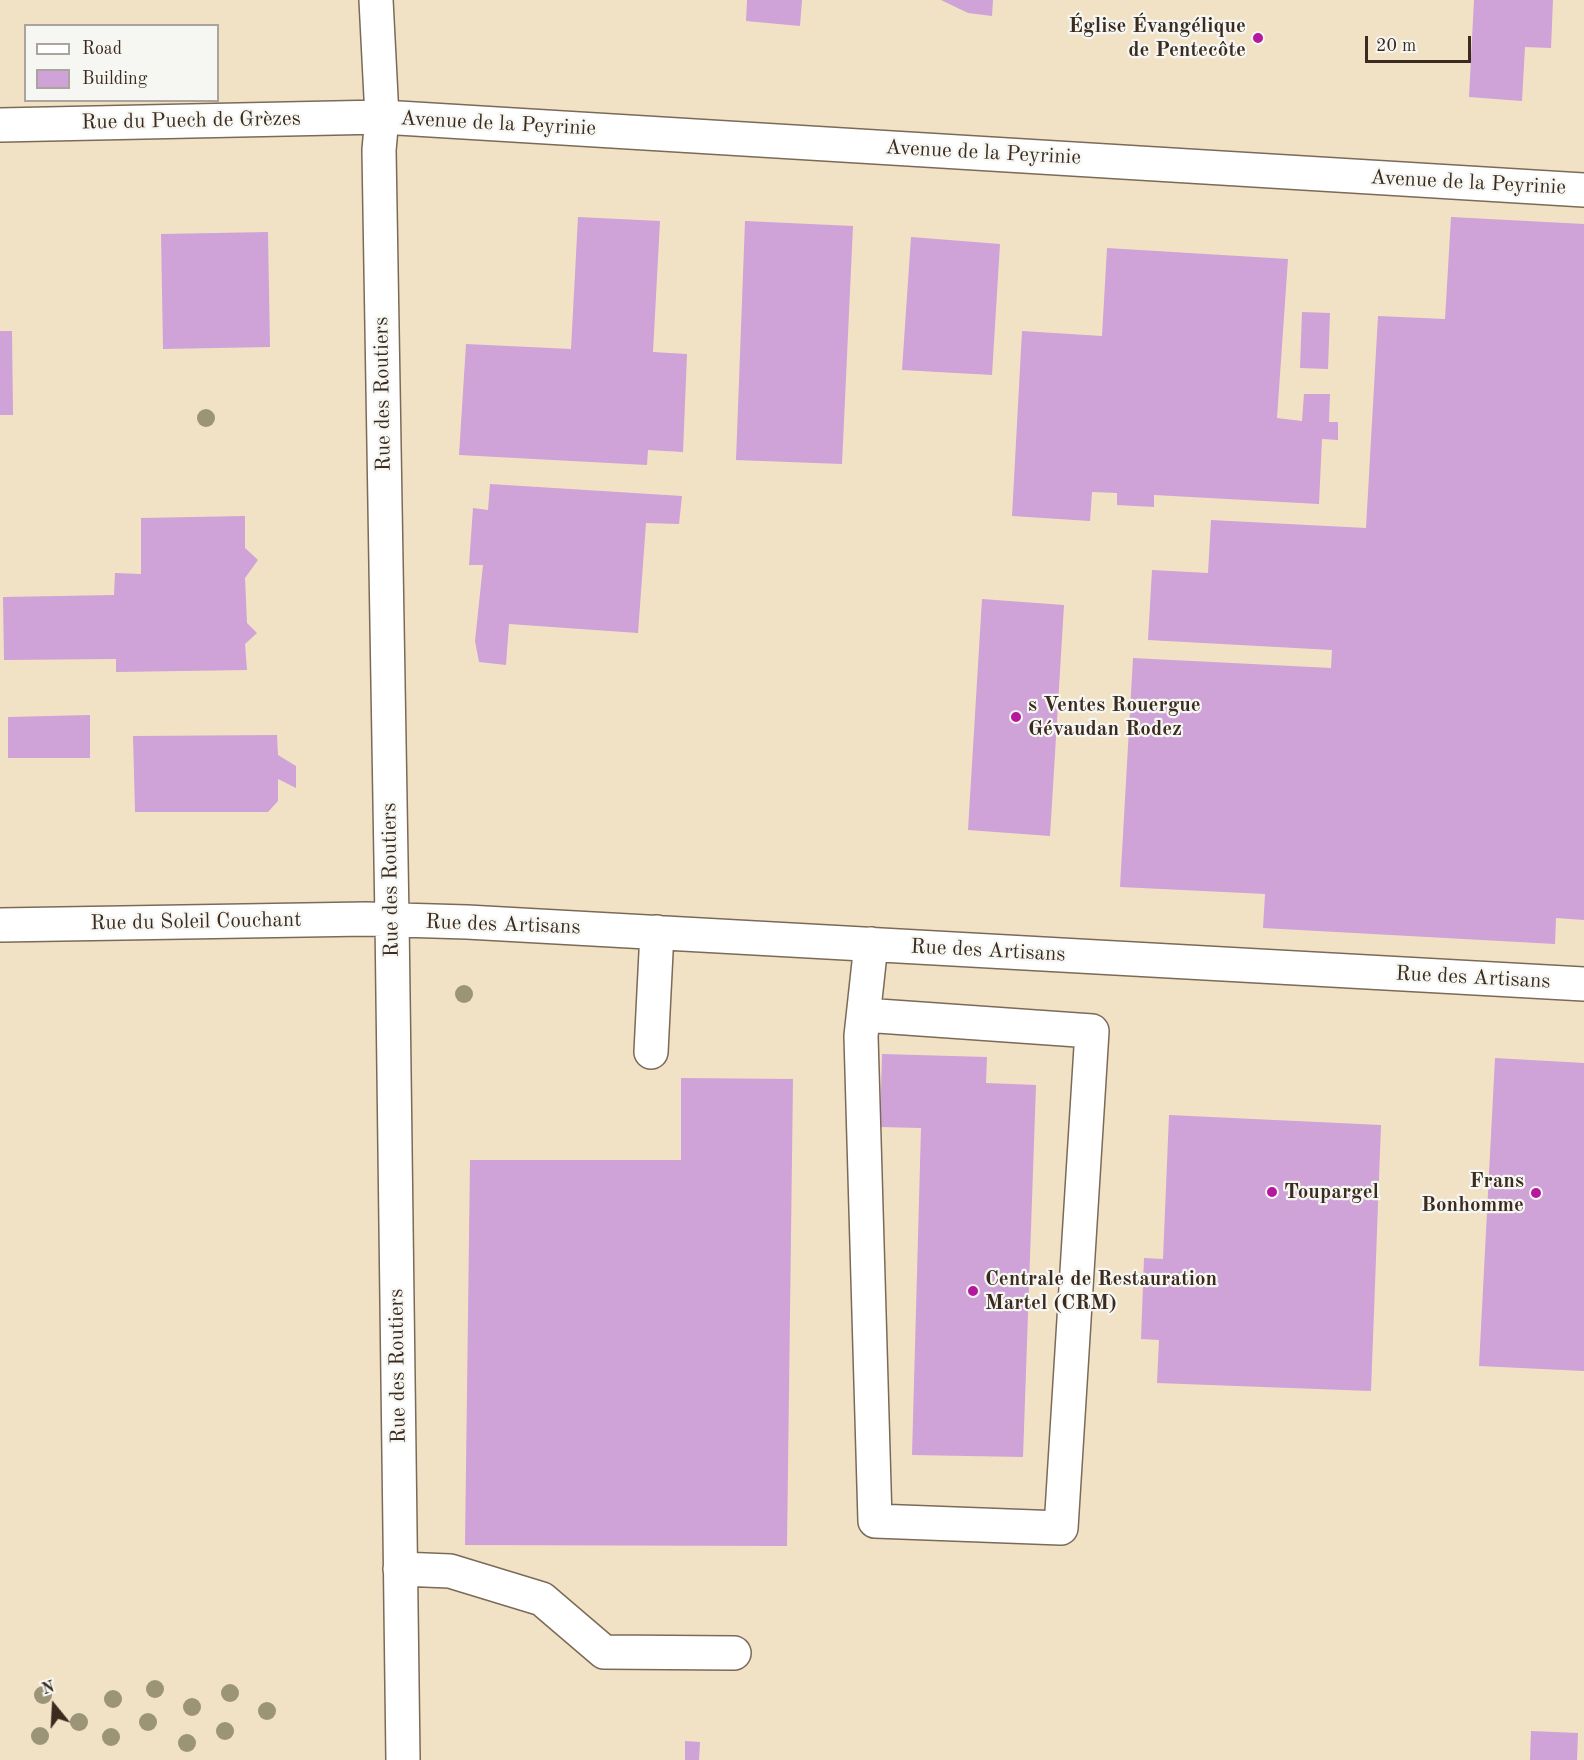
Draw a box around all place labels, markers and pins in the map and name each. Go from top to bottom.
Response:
place label: Église Évangélique de Pentecôte [1069,13,1246,63]
marker: Église Évangélique de Pentecôte [1251,31,1265,45]
place label: s Ventes Rouergue Gévaudan Rodez [1028,692,1201,742]
marker: s Ventes Rouergue Gévaudan Rodez [1009,710,1023,724]
place label: Frans Bonhomme [1421,1168,1524,1218]
place label: Toupargel [1284,1179,1379,1205]
marker: Toupargel [1265,1185,1279,1199]
marker: Frans Bonhomme [1529,1186,1543,1200]
place label: Centrale de Restauration Martel (CRM) [985,1266,1217,1316]
marker: Centrale de Restauration Martel (CRM) [966,1284,980,1298]

